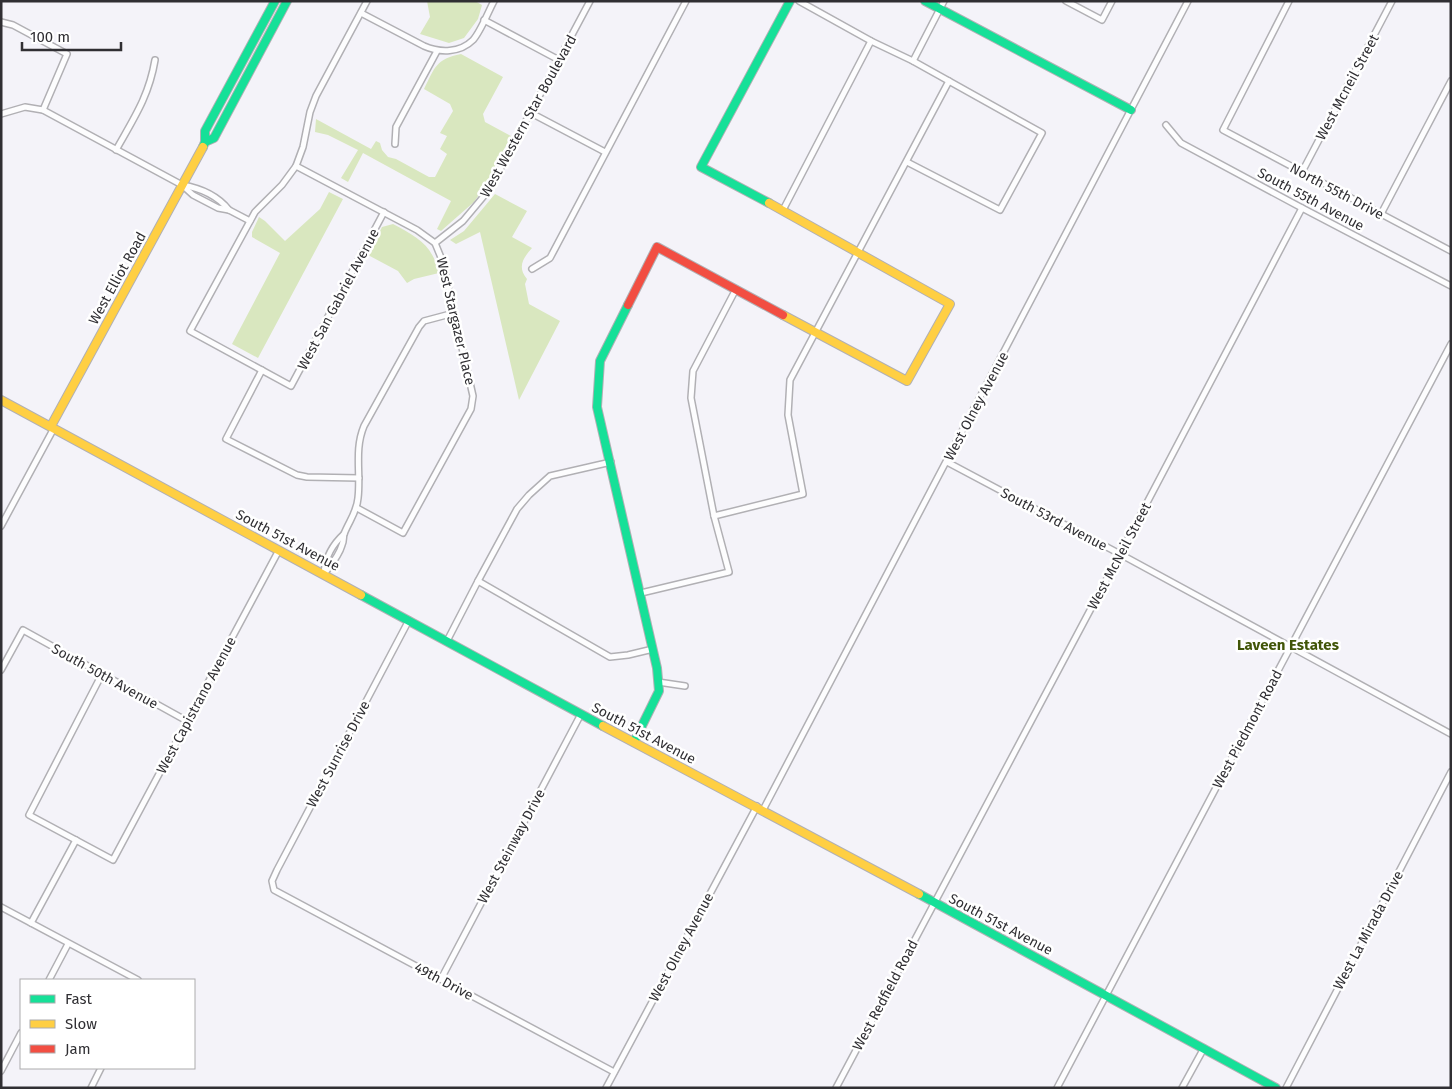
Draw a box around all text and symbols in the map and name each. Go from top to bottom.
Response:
scale bar [22,20,121,52]
text: 100 m [30,28,70,46]
street label: West Mcneil Street [1312,31,1383,143]
street label: West Western Star Boulevard [477,32,580,200]
street label: North 55th Drive [1287,160,1387,223]
street label: South 55th Avenue [1255,164,1367,235]
street label: West San Gabriel Avenue [294,226,383,373]
street label: West Elliot Road [85,229,150,327]
street label: West Stargazer Place [433,255,479,387]
street label: West Olney Avenue [941,349,1012,464]
street label: South 53rd Avenue [998,484,1110,555]
street label: West McNeil Street [1084,499,1155,613]
street label: South 51st Avenue [233,506,343,575]
street label: West Capistrano Avenue [153,634,240,777]
district label: Laveen Estates [1237,636,1339,654]
street label: South 50th Avenue [49,640,161,713]
street label: West Piedmont Road [1209,667,1286,791]
street label: West Sunrise Drive [303,698,374,810]
street label: South 51st Avenue [589,699,699,768]
street label: West Steinway Drive [474,786,549,906]
street label: West La Mirada Drive [1330,868,1407,993]
street label: West Olney Avenue [646,890,717,1005]
street label: South 51st Avenue [946,890,1056,959]
street label: West Redfield Road [849,937,922,1053]
street label: 49th Drive [411,959,476,1004]
legend [20,979,195,1069]
text: Fast [65,990,92,1008]
text: Slow [65,1015,97,1033]
text: Jam [65,1040,91,1058]

